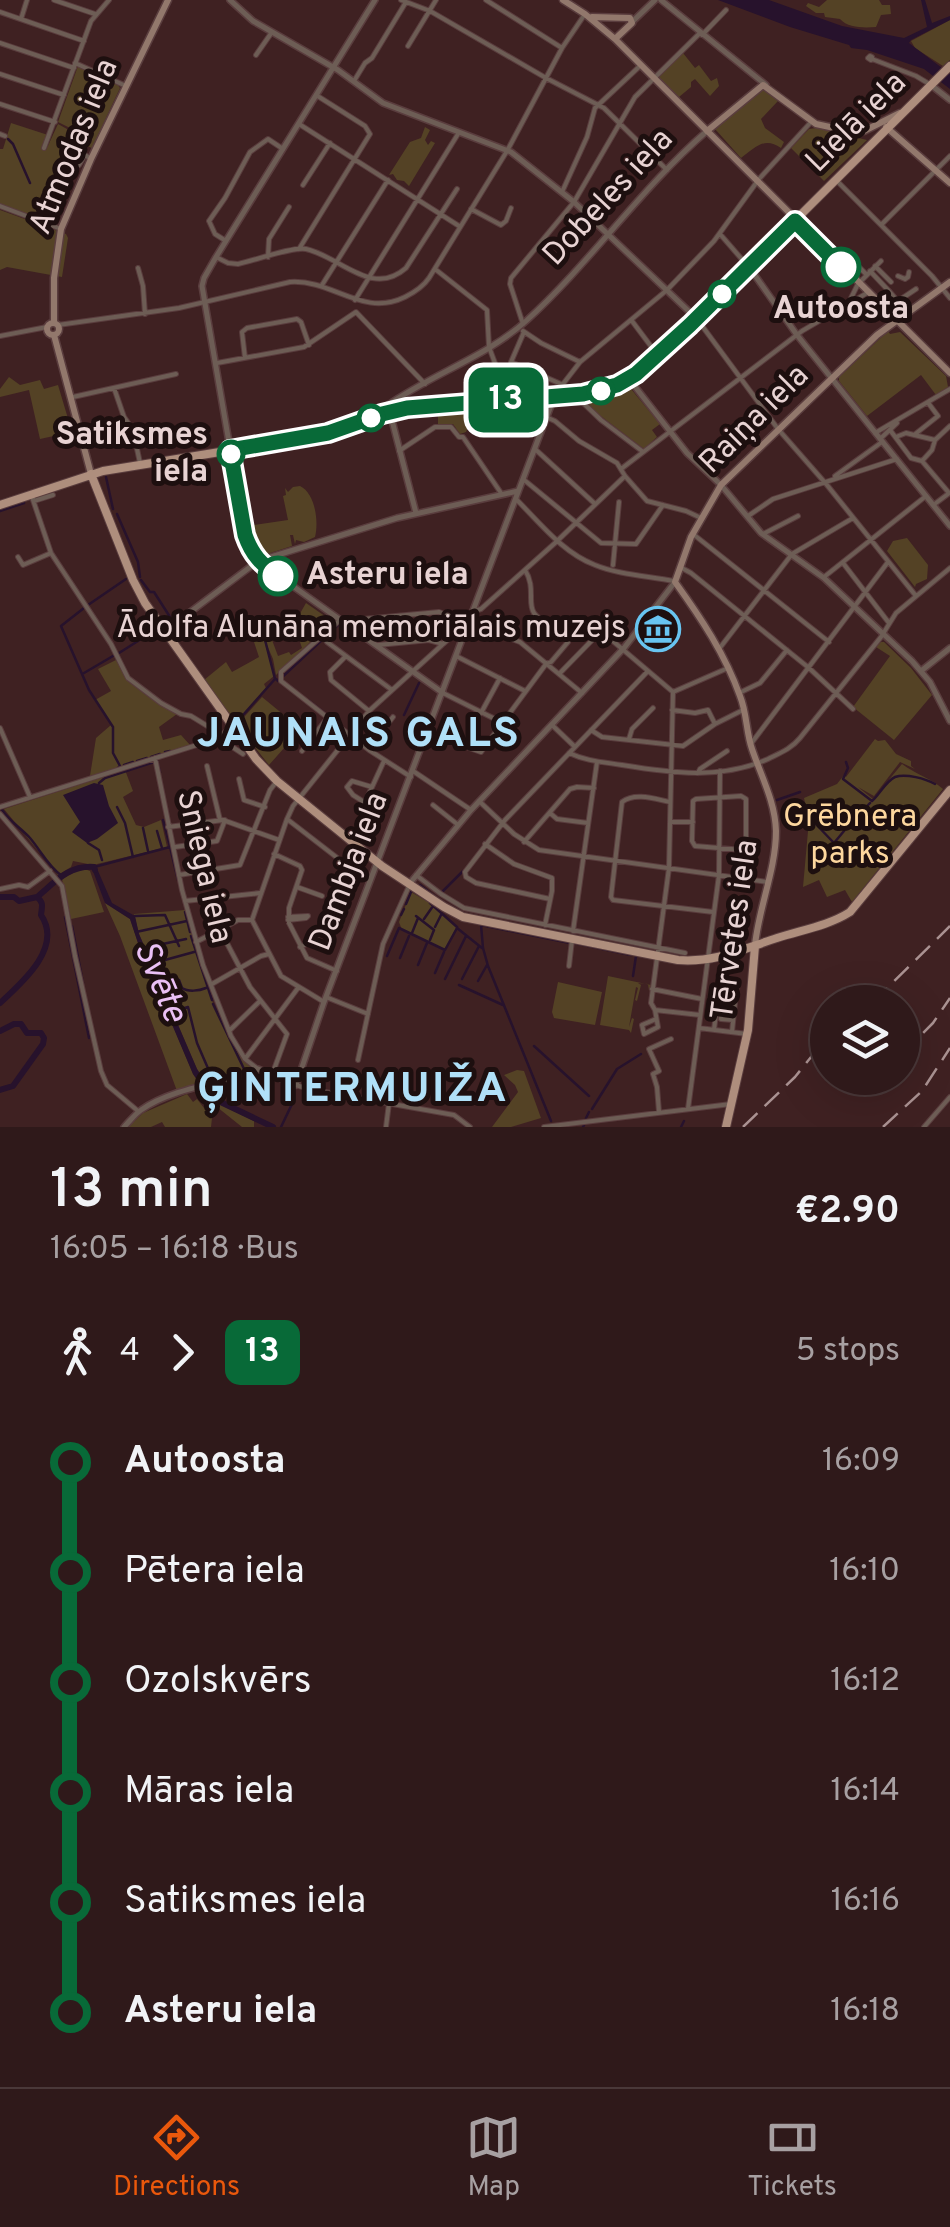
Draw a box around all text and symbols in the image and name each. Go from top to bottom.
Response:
street label: Atmodas iela [22,53,128,241]
street label: Lielā iela [798,64,916,182]
street label: Dobeles iela [535,121,683,275]
marker: Autoosta [822,248,860,286]
unlabelled marker [709,281,735,307]
place label: Autoosta [773,290,909,330]
street label: Raiņa iela [692,357,818,483]
line badge: 13 [461,368,551,432]
text: 13 [489,378,523,422]
unlabelled marker [588,378,614,404]
unlabelled marker [358,405,384,431]
place label: Satiksmes iela [56,416,208,493]
marker: Satiksmes iela [218,441,244,467]
place label: Asteru iela [306,556,469,596]
marker: Asteru iela [259,557,297,595]
museum icon: Ādolfa Alunāna memoriālais muzejs [635,606,681,652]
place label: Ādolfa Alunāna memoriālais muzejs [116,609,626,649]
district label: JAUNAIS GALS [197,709,521,762]
street label: Sniega iela [166,786,240,948]
street label: Dambja iela [301,787,399,957]
park label: Grēbnera parks [783,798,917,875]
street label: Tērvetes iela [704,837,768,1023]
water label: Svēte [122,934,196,1031]
map controls [810,985,920,1095]
button: layers [810,985,920,1095]
district label: ĢINTERMUIŽA [197,1062,509,1117]
text: 13 min [50,1157,213,1227]
text: €2.90 [795,1188,900,1237]
text: 16:05 – 16:18 · Bus [50,1230,299,1270]
icon: walk [50,1325,105,1380]
icon: forward [155,1325,210,1380]
text: 13 [245,1330,280,1374]
text: 4 [120,1332,140,1372]
text: 5 stops [796,1332,900,1372]
text: Autoosta [124,1438,286,1487]
text: 16:09 [822,1442,900,1482]
text: Pētera iela [124,1548,305,1597]
text: 16:10 [829,1552,900,1592]
text: Ozolskvērs [124,1658,312,1707]
text: 16:12 [830,1662,900,1702]
text: Māras iela [124,1768,294,1817]
text: 16:14 [831,1772,900,1812]
text: Satiksmes iela [124,1878,366,1927]
text: 16:16 [831,1882,900,1922]
text: Asteru iela [124,1988,317,2037]
text: 16:18 [830,1992,900,2032]
tab: Directions [113,2110,240,2206]
tab: Map [466,2110,521,2206]
tab: Tickets [747,2110,837,2206]

